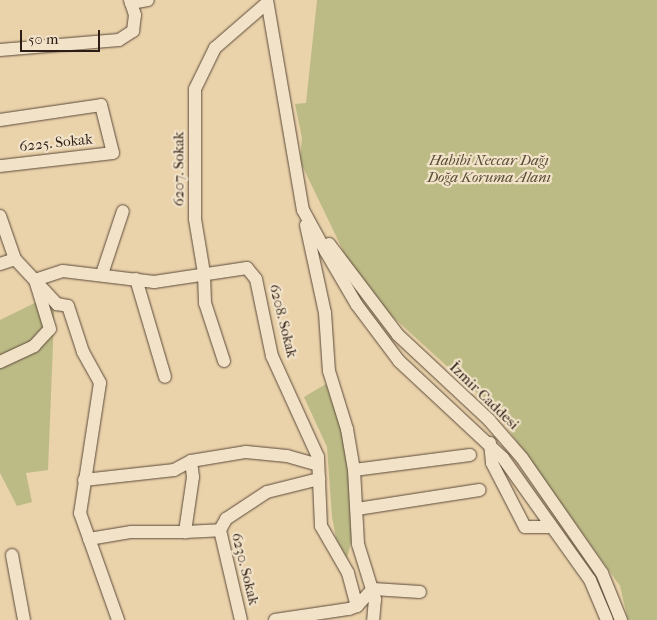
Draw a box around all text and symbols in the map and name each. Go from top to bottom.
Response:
scale bar [22,20,102,52]
text: 50 m [28,30,58,48]
street label: 6225. Sokak [18,130,94,156]
street label: 6207. Sokak [170,132,188,206]
park label: Habibi Neccar Dağı Doğa Koruma Alanı [427,151,551,186]
street label: 6208. Sokak [265,282,301,360]
street label: İzmir Caddesi [445,358,523,434]
street label: 6230. Sokak [227,531,263,607]

